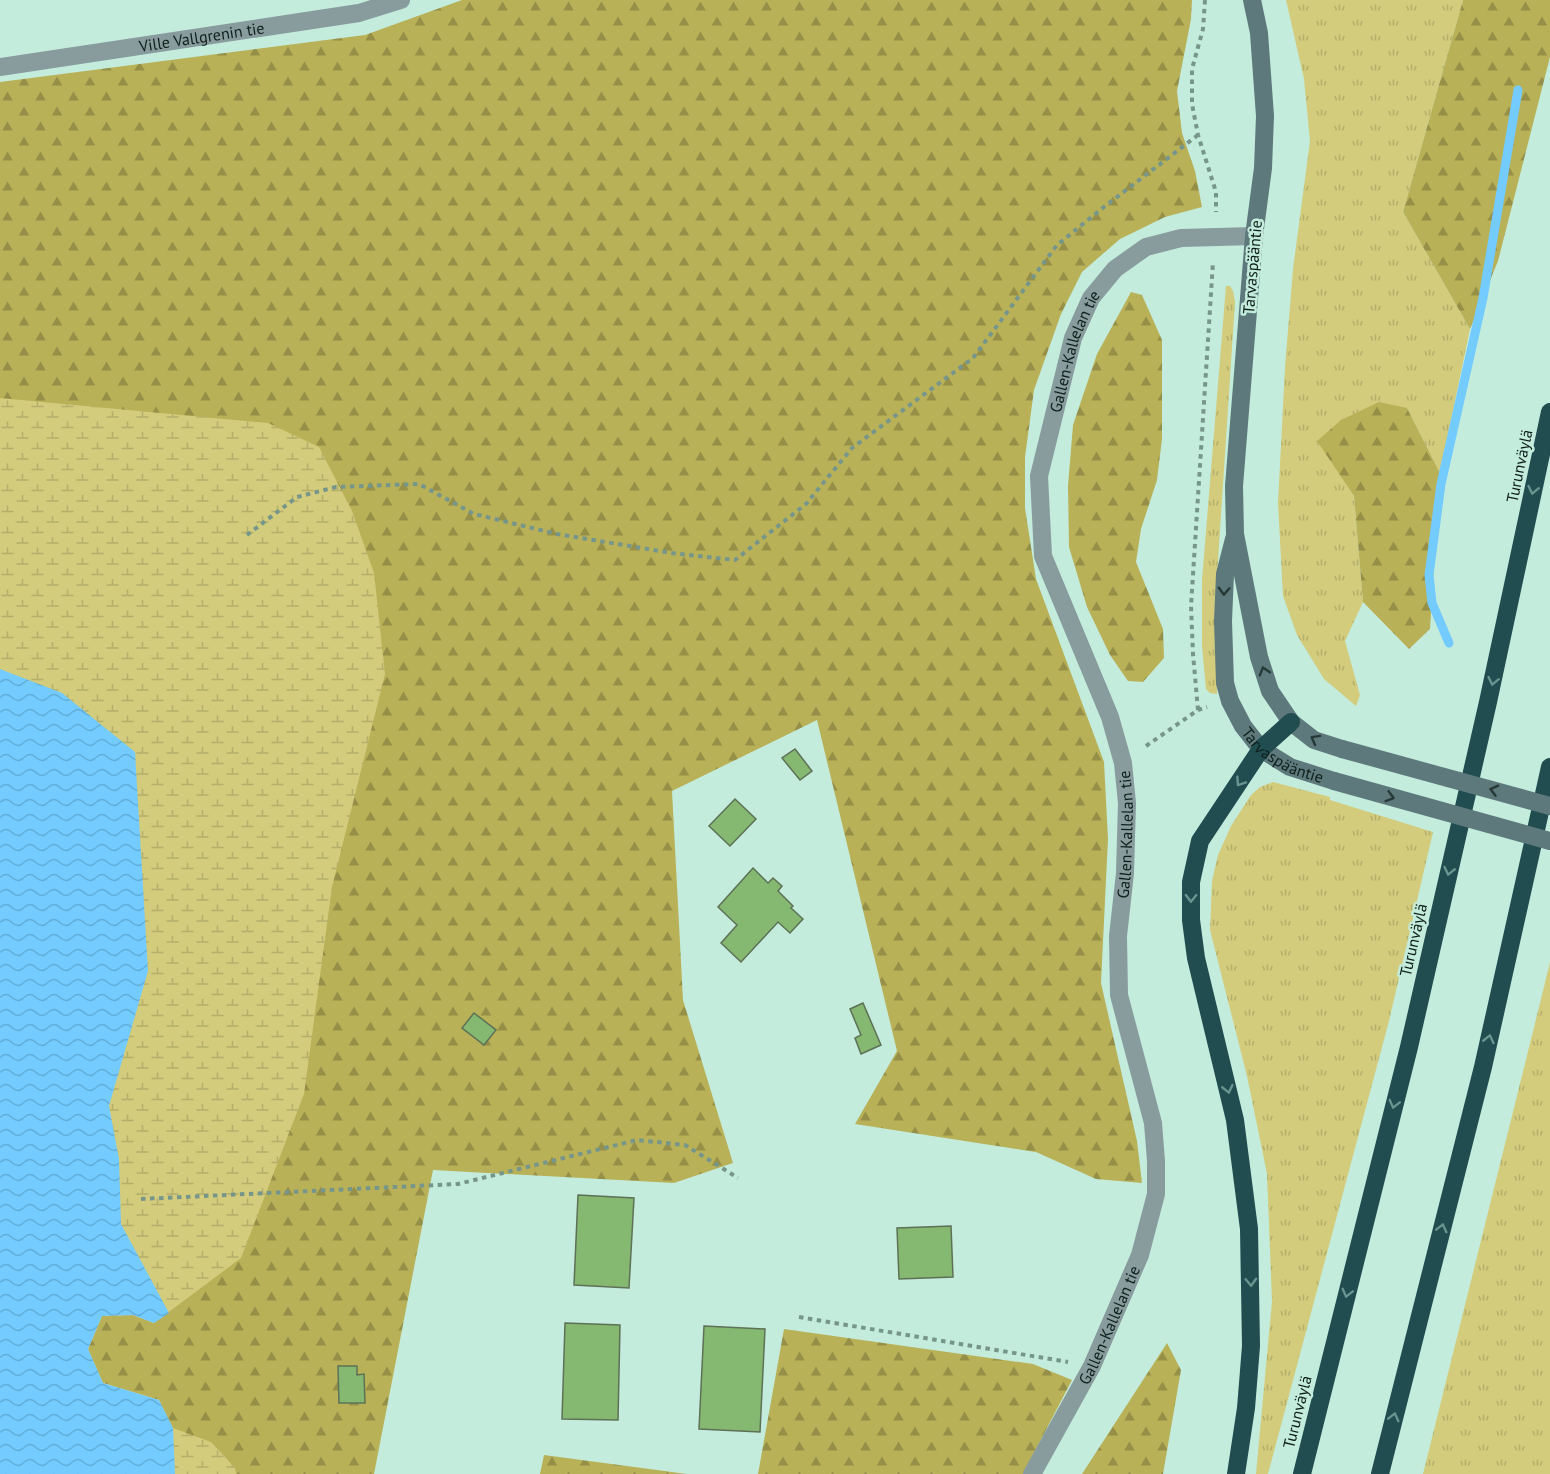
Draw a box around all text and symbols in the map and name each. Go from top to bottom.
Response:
street label: Ville Vallgrenin tie [137,17,266,56]
street label: Tarvaspääntie [1238,219,1266,315]
street label: Gallen-Kallelan tie [1045,285,1104,414]
street label: Turunväylä [1501,428,1537,504]
one-way arrow [1528,485,1541,495]
one-way arrow [1218,587,1230,596]
one-way arrow [1258,666,1271,677]
one-way arrow [1487,675,1500,685]
street label: Tarvaspääntie [1237,723,1326,787]
one-way arrow [1311,734,1321,746]
street label: Gallen-Kallelan tie [1112,770,1137,899]
one-way arrow [1236,775,1247,786]
one-way arrow [1489,785,1499,798]
one-way arrow [1385,789,1395,802]
one-way arrow [1444,865,1457,875]
one-way arrow [1185,894,1197,903]
street label: Turunväylä [1395,902,1431,978]
one-way arrow [1482,1034,1495,1044]
one-way arrow [1221,1084,1234,1094]
one-way arrow [1389,1099,1402,1109]
one-way arrow [1435,1223,1448,1233]
street label: Gallen-Kallelan tie [1074,1262,1144,1388]
one-way arrow [1245,1278,1258,1287]
one-way arrow [1342,1288,1355,1298]
street label: Turunväylä [1278,1374,1316,1450]
one-way arrow [1387,1412,1400,1422]

